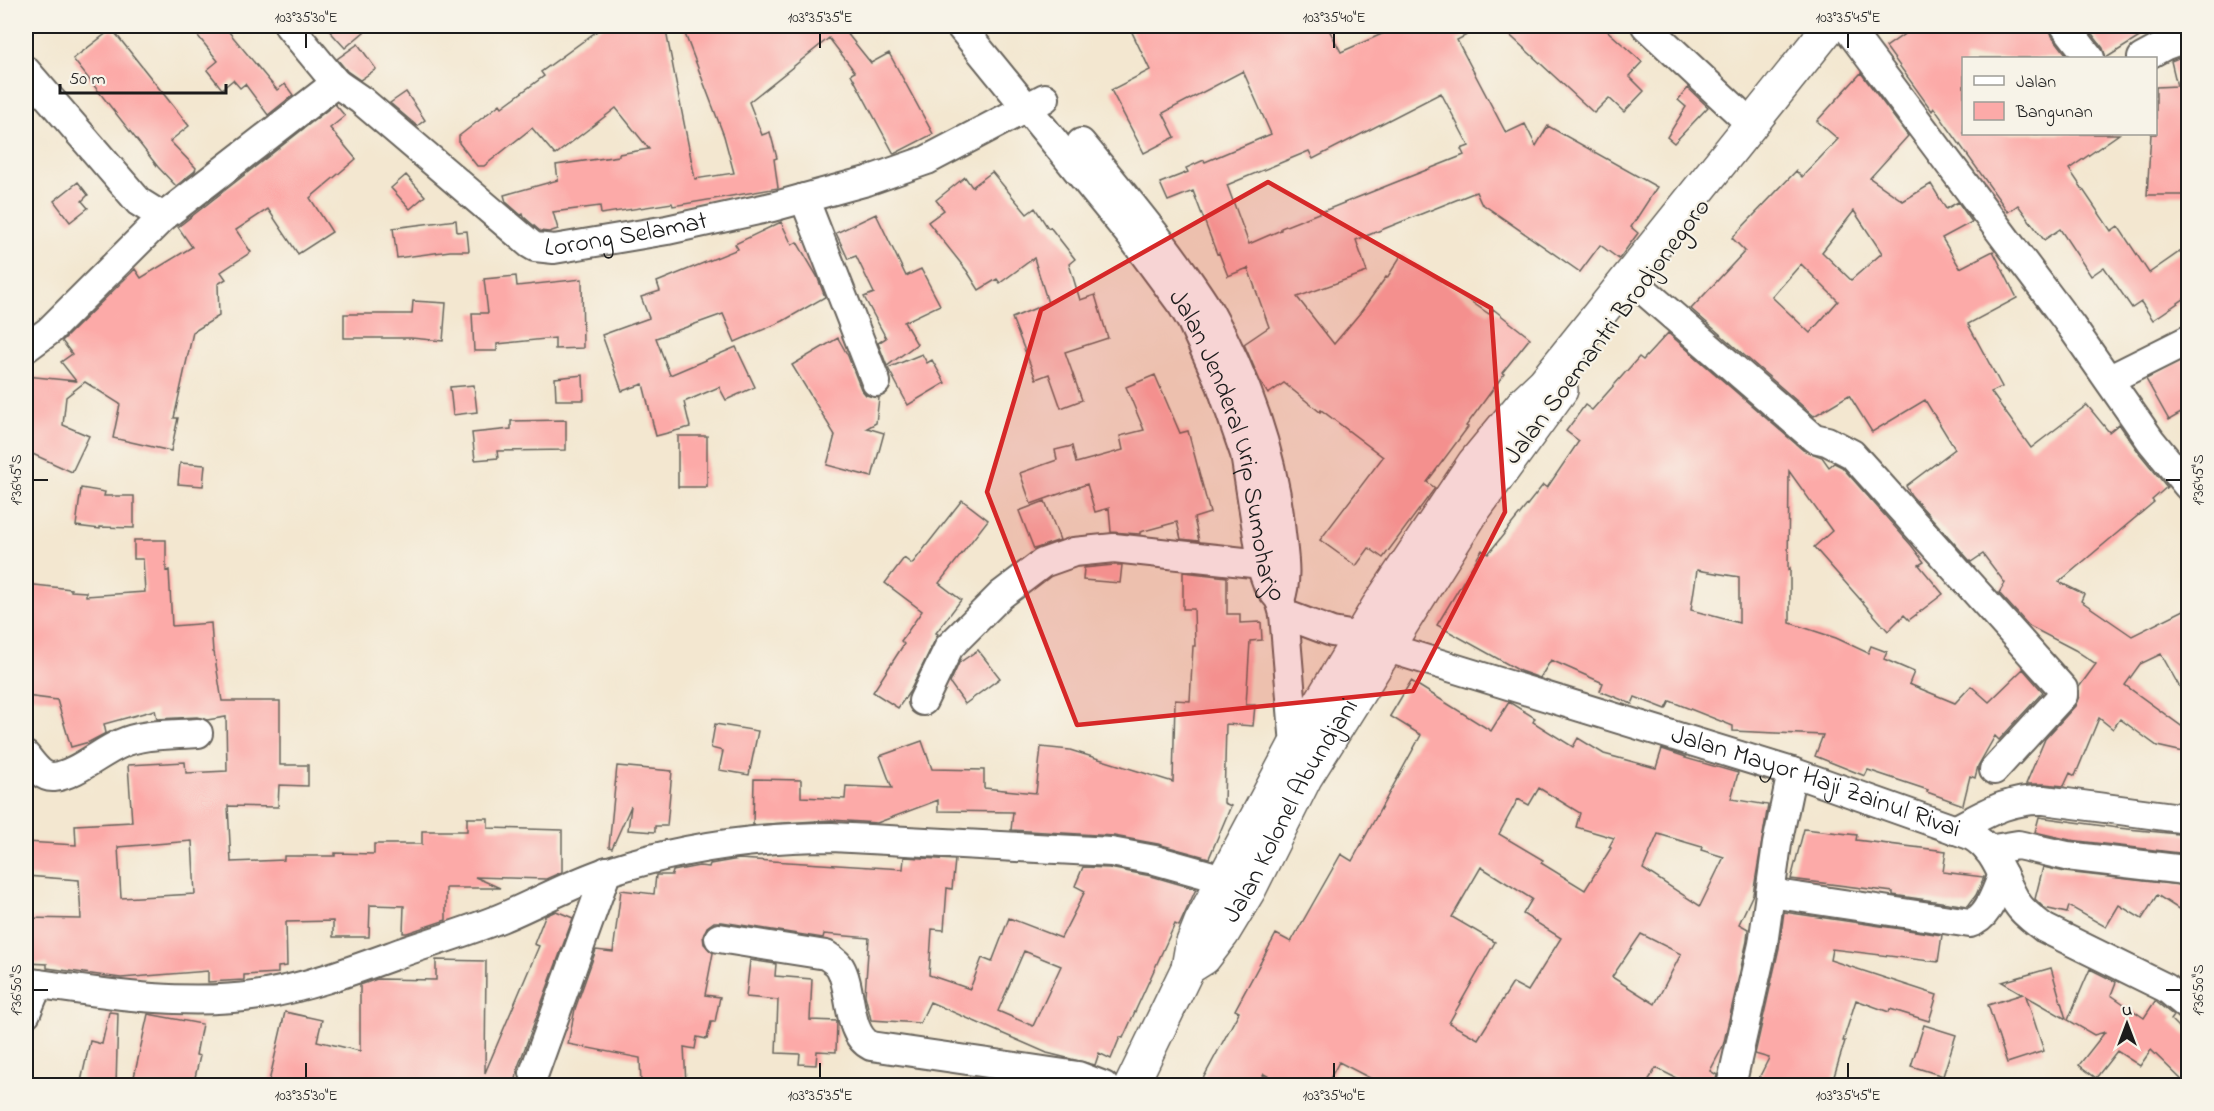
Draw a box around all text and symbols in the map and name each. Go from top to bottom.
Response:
text: 103°35'30"E [274,7,338,29]
text: 103°35'35"E [787,7,853,29]
text: 103°35'40"E [1302,7,1366,29]
text: 103°35'45"E [1815,7,1881,29]
scale bar [60,57,226,95]
legend [1962,57,2157,135]
text: 50 m [69,67,106,93]
text: Jalan [2016,70,2056,96]
text: Bangunan [2015,100,2093,127]
street label: Jalan Soemantri Brodjonegoro [1495,191,1721,473]
street label: Lorong Selamat [542,203,712,268]
street label: Jalan Jenderal Urip Sumoharjo [1158,282,1294,611]
text: 1°36'45"S [6,454,28,506]
text: 1°36'45"S [2188,454,2210,506]
street label: Jalan Kolonel Abundjani [1214,692,1369,931]
street label: Jalan Mayor Haji Zainul Rivai [1666,717,1965,849]
text: 1°36'50"S [6,964,28,1016]
text: 1°36'50"S [2188,964,2210,1016]
north arrow [2097,994,2157,1054]
text: U [2122,999,2132,1023]
text: 103°35'30"E [274,1085,338,1107]
text: 103°35'35"E [787,1085,853,1107]
text: 103°35'40"E [1302,1085,1366,1107]
text: 103°35'45"E [1815,1085,1881,1107]

